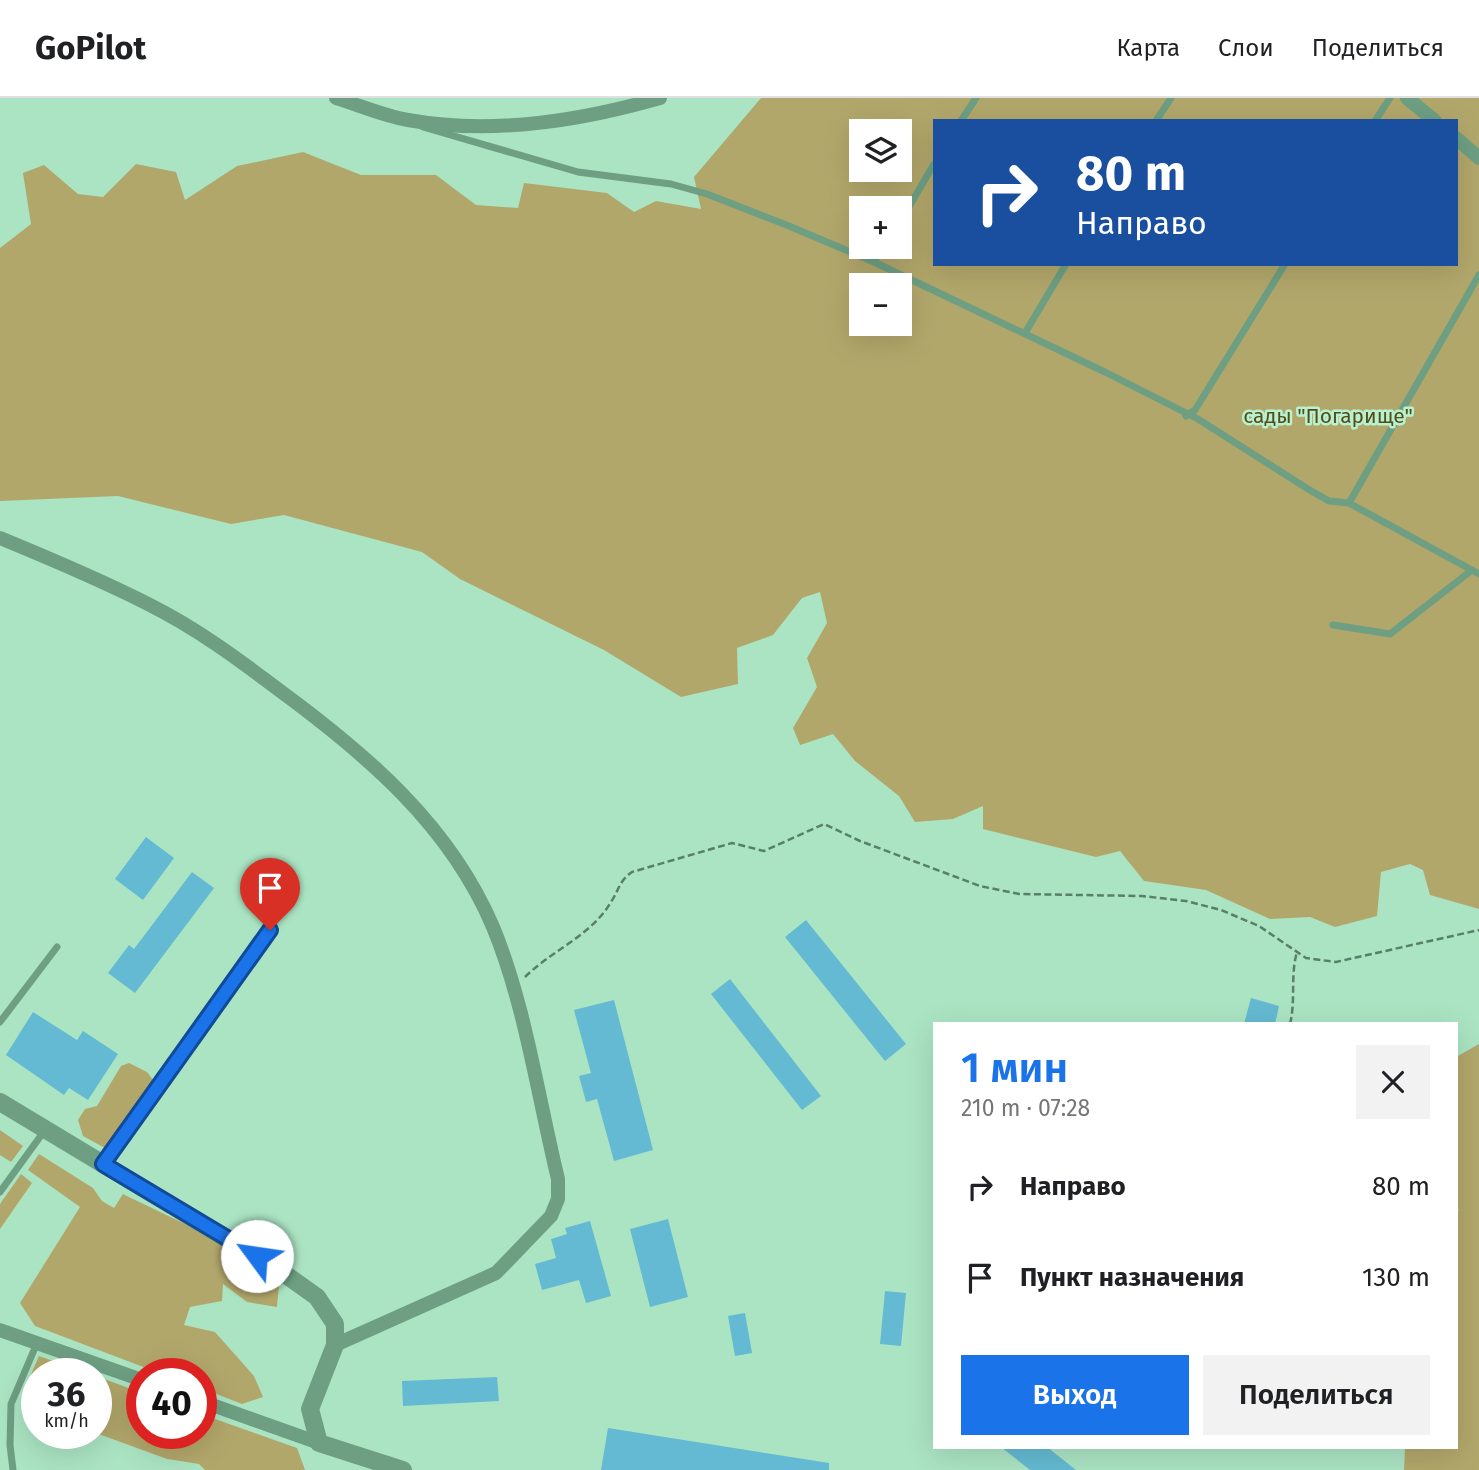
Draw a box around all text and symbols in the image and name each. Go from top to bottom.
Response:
text: GoPilot [35,28,146,68]
text: Карта [1116,34,1180,62]
text: Слои [1218,34,1274,62]
text: Поделиться [1312,34,1444,62]
map controls [849,119,912,336]
button: layers [849,119,912,182]
text: 80 m [1076,144,1186,203]
icon: right [961,147,1052,238]
button: + [849,196,912,259]
text: Направо [1076,204,1207,242]
button: − [849,273,912,336]
park label: сады "Погарище" [1243,403,1413,429]
pin [240,858,300,930]
icon: arrive [251,869,289,907]
text: 1 мин [961,1043,1068,1093]
button: close [1356,1045,1430,1119]
text: 210 m · 07:28 [961,1094,1090,1122]
icon: right [961,1168,999,1206]
text: Направо [1020,1171,1126,1202]
text: 80 m [1372,1171,1430,1202]
position arrow [220,1219,294,1293]
icon: arrive [961,1259,999,1297]
text: Пункт назначения [1020,1262,1244,1293]
text: 130 m [1362,1262,1430,1293]
button: Выход [961,1355,1189,1435]
button: Поделиться [1203,1355,1430,1435]
speed limit sign: 40 [126,1358,217,1449]
text: 36 [48,1373,85,1415]
text: km/h [44,1410,89,1432]

